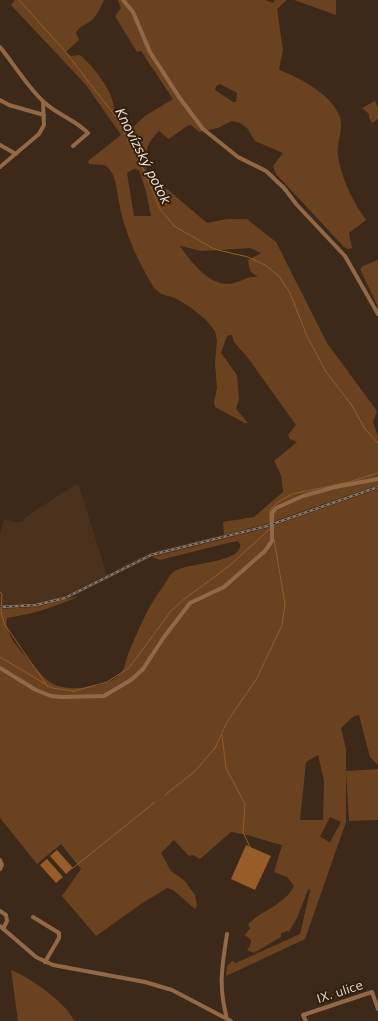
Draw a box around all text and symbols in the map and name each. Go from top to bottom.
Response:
water label: Knovízský potok [112,105,174,207]
street label: IX. ulice [315,978,365,1006]

